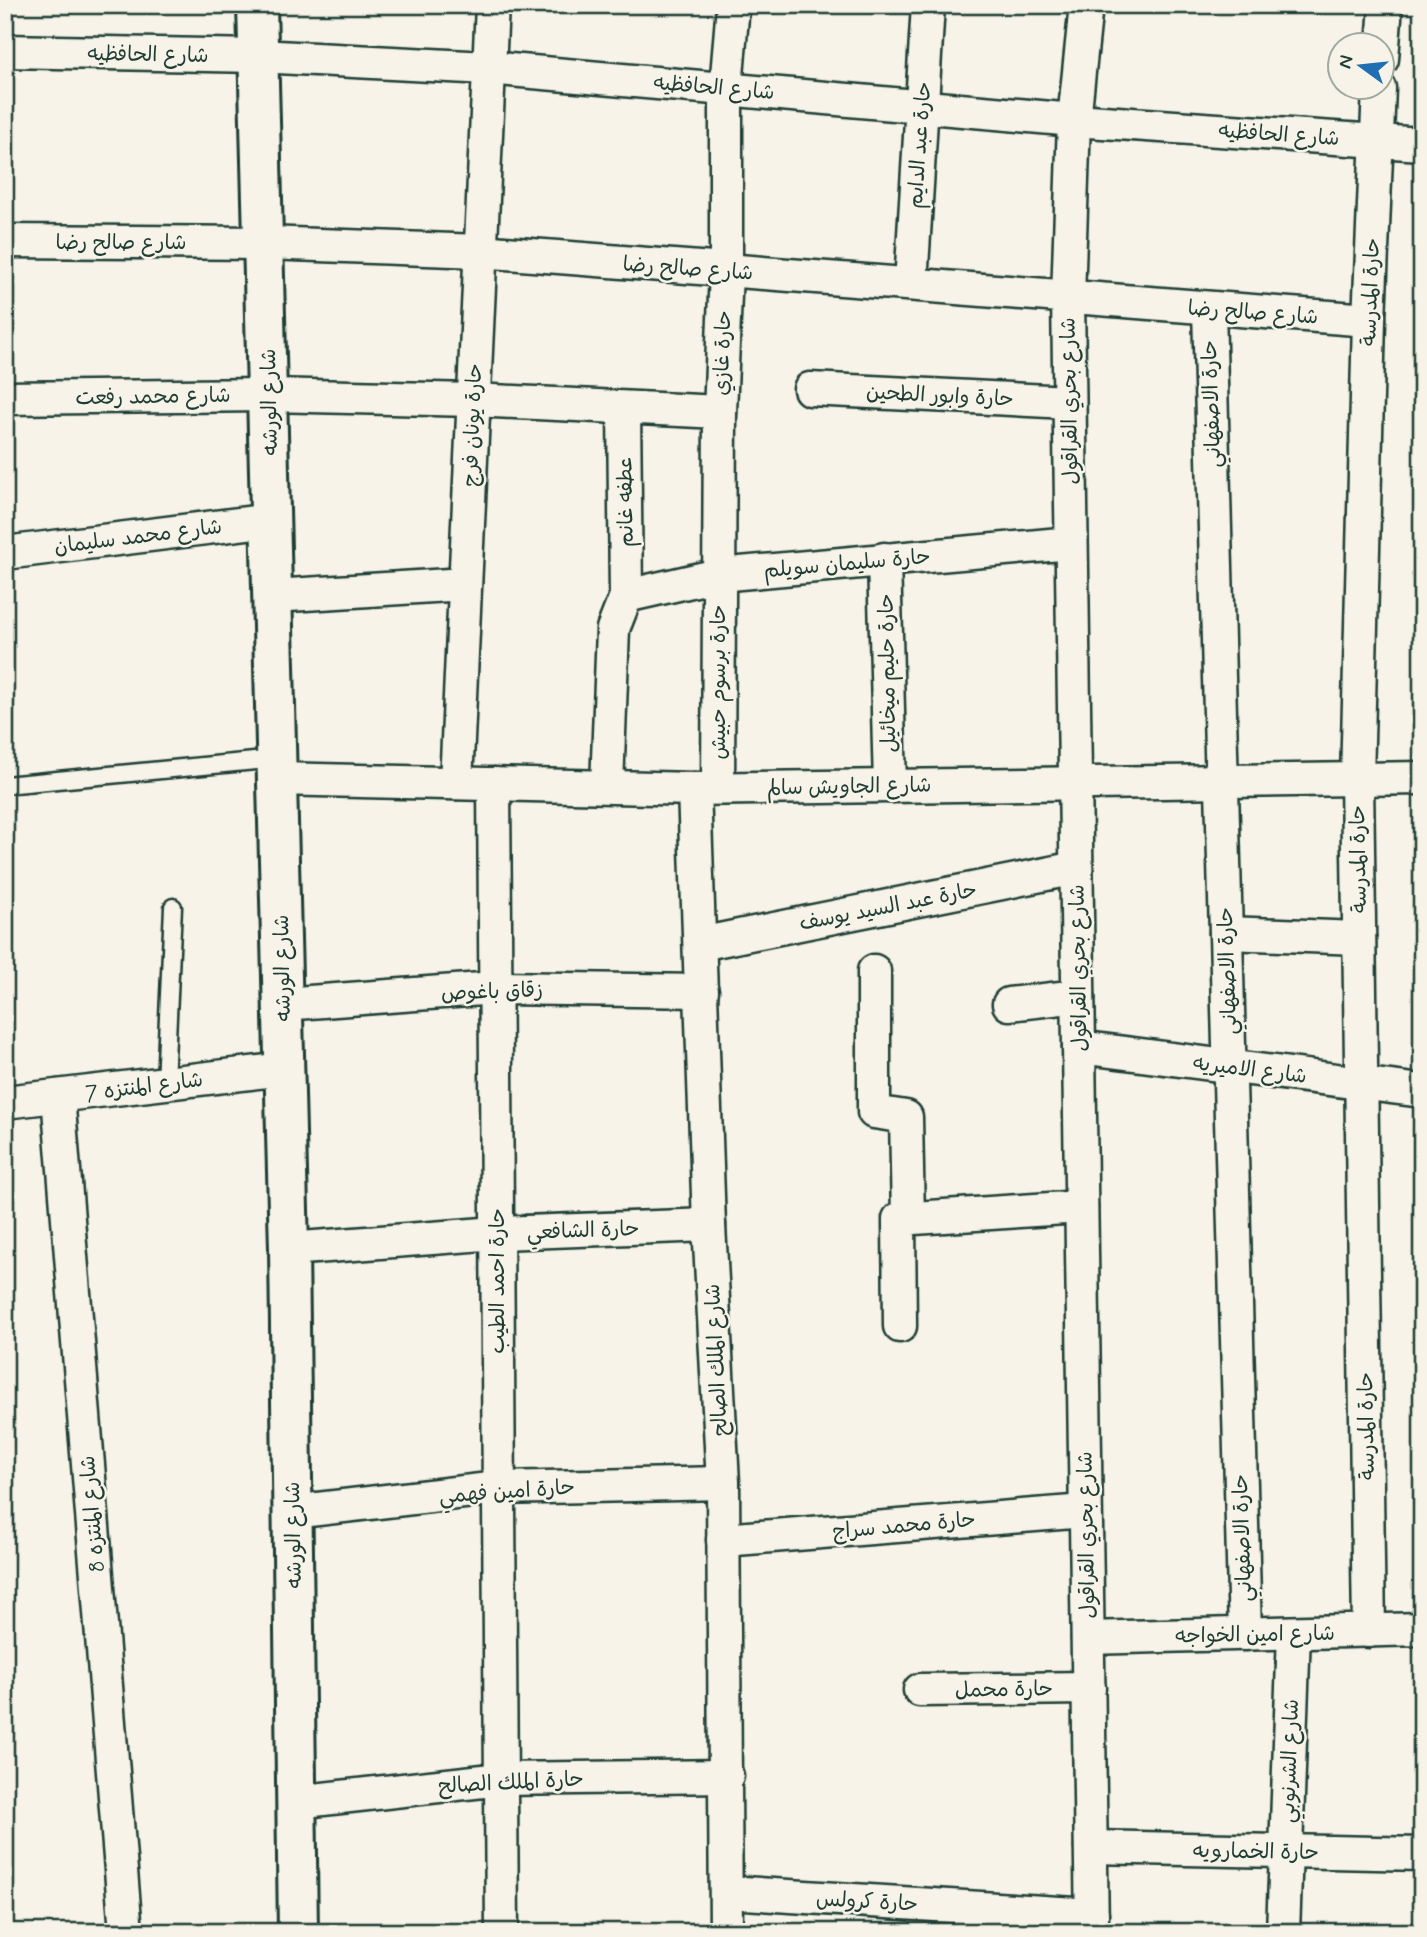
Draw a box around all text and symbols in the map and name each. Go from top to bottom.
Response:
north arrow [1326,32,1396,102]
street label: شارع الحافظيه [87,40,209,70]
text: N [1332,53,1360,71]
street label: شارع الحافظيه [652,69,776,107]
street label: حارة عبد الدايم [902,81,939,210]
street label: شارع الحافظيه [1217,117,1340,153]
street label: شارع صالح رضا [56,229,186,257]
street label: حارة المدرسة [1355,237,1387,347]
street label: شارع صالح رضا [622,250,754,288]
street label: شارع صالح رضا [1187,294,1319,332]
street label: حارة غازي [708,310,738,396]
street label: شارع بحري القراقول [1055,317,1085,485]
street label: حارة الاصفهاني [1196,339,1232,468]
street label: شارع الورشه [255,348,285,455]
street label: حارة يونان فرج [457,363,489,487]
street label: حارة وابور الطحين [865,378,1015,414]
street label: شارع محمد رفعت [75,382,231,412]
street label: عطفه غانم [611,457,642,547]
street label: شارع محمد سليمان [53,513,224,561]
street label: حارة سليمان سويلم [763,543,932,586]
street label: حارة حليم ميخائيل [873,593,904,753]
street label: حارة برسوم حبيش [705,605,734,759]
street label: شارع الجاويش سالم [766,772,932,803]
street label: حارة المدرسة [1344,805,1374,913]
street label: حارة عبد السيد يوسف [797,876,979,938]
street label: شارع بحري القراقول [1064,884,1094,1052]
street label: حارة الاصفهاني [1212,906,1248,1035]
street label: شارع الورشه [268,914,298,1021]
street label: زقاق باغوص [441,976,543,1008]
street label: شارع الاميريه [1191,1049,1308,1091]
street label: شارع المنتزه 7 [84,1066,205,1108]
street label: حارة احمد الطيب [484,1208,512,1354]
street label: حارة الشافعي [526,1215,640,1251]
street label: شارع الملك الصالح [699,1283,735,1437]
street label: حارة المدرسة [1352,1372,1382,1480]
street label: شارع بحري القراقول [1072,1451,1102,1619]
street label: شارع المنتزه 8 [74,1454,112,1574]
street label: حارة امين فهمي [438,1473,576,1515]
street label: حارة الاصفهاني [1227,1473,1263,1602]
street label: شارع الورشه [279,1481,309,1588]
street label: حارة محمد سراج [831,1506,977,1546]
street label: شارع امين الخواجه [1175,1620,1335,1650]
street label: حارة محمل [955,1675,1053,1705]
street label: شارع الشرنوبي [1274,1699,1310,1824]
street label: حارة الملك الصالح [437,1765,585,1801]
street label: حارة الخمارويه [1193,1837,1319,1867]
street label: حارة كرولس [815,1885,919,1919]

